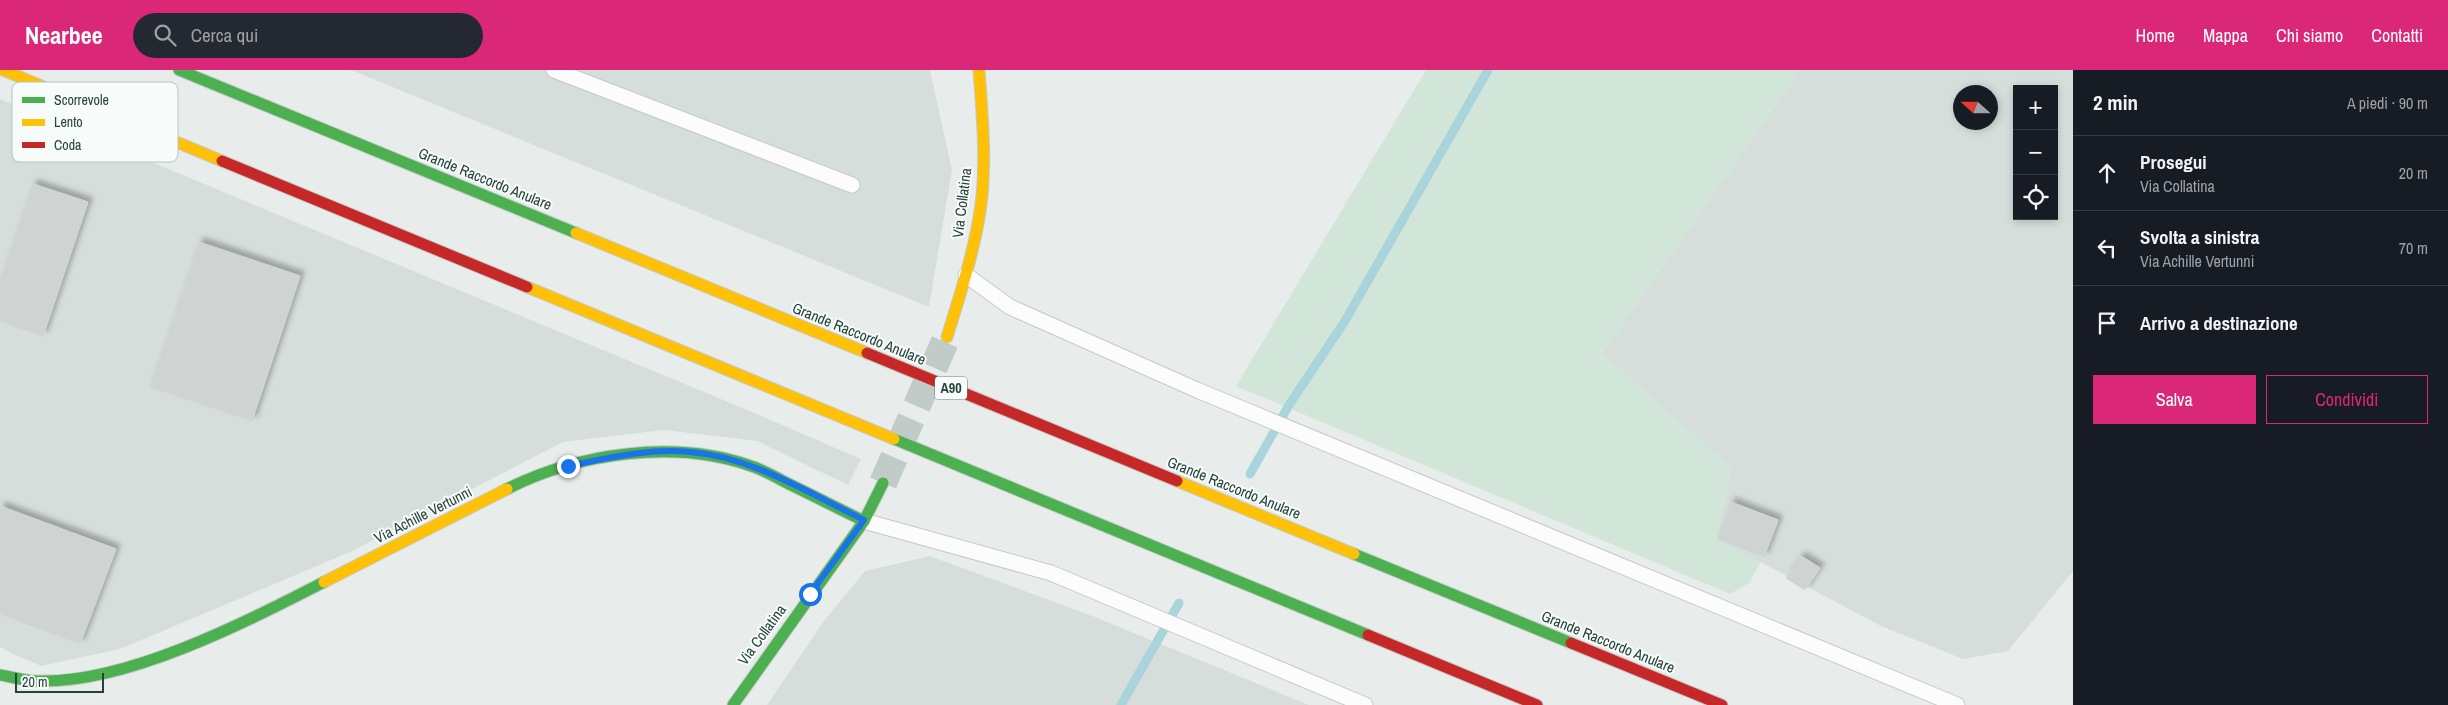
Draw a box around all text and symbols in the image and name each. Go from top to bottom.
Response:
search box [133,13,483,58]
text: Nearbee [25,19,103,51]
icon: search [151,21,179,49]
text: Cerca qui [191,22,258,48]
text: Home [2136,23,2175,48]
text: Mappa [2203,23,2248,48]
text: Chi siamo [2276,23,2343,48]
text: Contatti [2371,23,2423,48]
legend [12,82,178,162]
north arrow [1953,85,1998,130]
map controls [2013,85,2058,220]
button: + [2013,85,2058,130]
text: 2 min [2093,88,2138,117]
text: Scorrevole [54,91,109,109]
text: A piedi · 90 m [2347,92,2428,114]
text: Lento [54,113,83,131]
button: − [2013,130,2058,175]
text: Coda [54,136,82,154]
street label: Grande Raccordo Anulare [415,142,555,215]
text: Prosegui [2140,149,2207,175]
icon: ahead [2093,159,2121,187]
text: 20 m [2399,162,2428,184]
street label: Via Collatina [947,167,976,239]
button: locate [2013,175,2058,220]
text: Via Collatina [2140,175,2215,197]
text: Svolta a sinistra [2140,224,2260,250]
icon: left [2093,234,2121,262]
text: 70 m [2399,237,2428,259]
text: Via Achille Vertunni [2140,250,2254,272]
street label: Grande Raccordo Anulare [789,297,929,370]
icon: arrive [2093,309,2121,337]
text: Arrivo a destinazione [2140,310,2298,336]
button: Salva [2093,375,2256,424]
button: Condividi [2266,375,2428,424]
road number: A90 [935,376,967,400]
street label: Grande Raccordo Anulare [1164,451,1304,524]
route end [557,455,580,478]
street label: Via Achille Vertunni [370,481,475,548]
route start [799,583,822,606]
street label: Via Collatina [732,600,791,669]
street label: Grande Raccordo Anulare [1538,605,1678,678]
scale bar [15,670,104,693]
text: 20 m [22,673,48,691]

